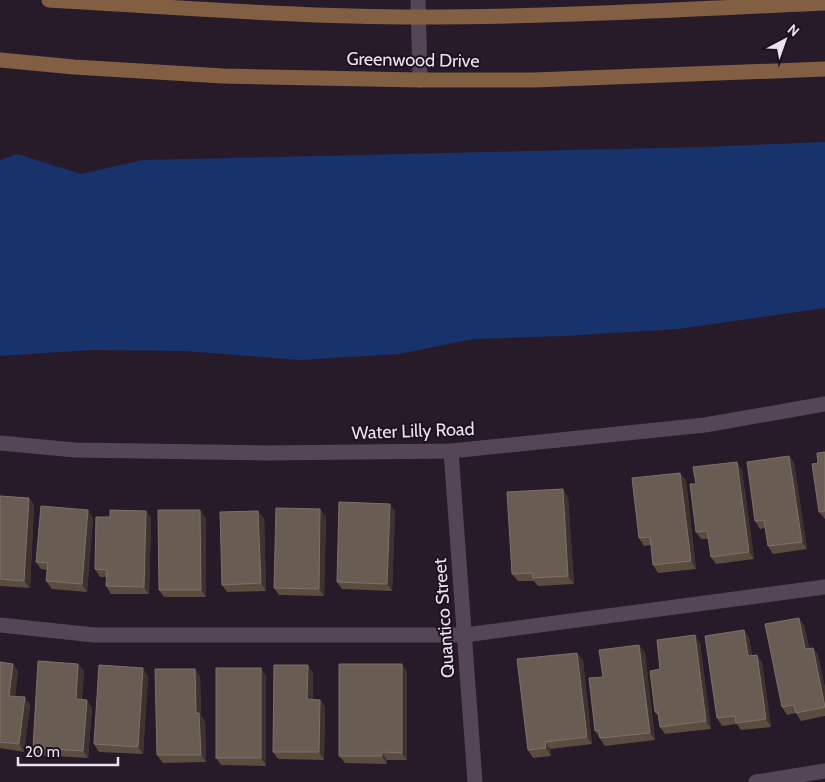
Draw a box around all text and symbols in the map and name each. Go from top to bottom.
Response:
north arrow [760,15,810,65]
text: N [784,20,803,40]
street label: Greenwood Drive [346,48,480,72]
street label: Water Lilly Road [351,418,475,444]
street label: Quantico Street [429,557,459,679]
scale bar [18,734,118,766]
text: 20 m [25,743,60,761]

